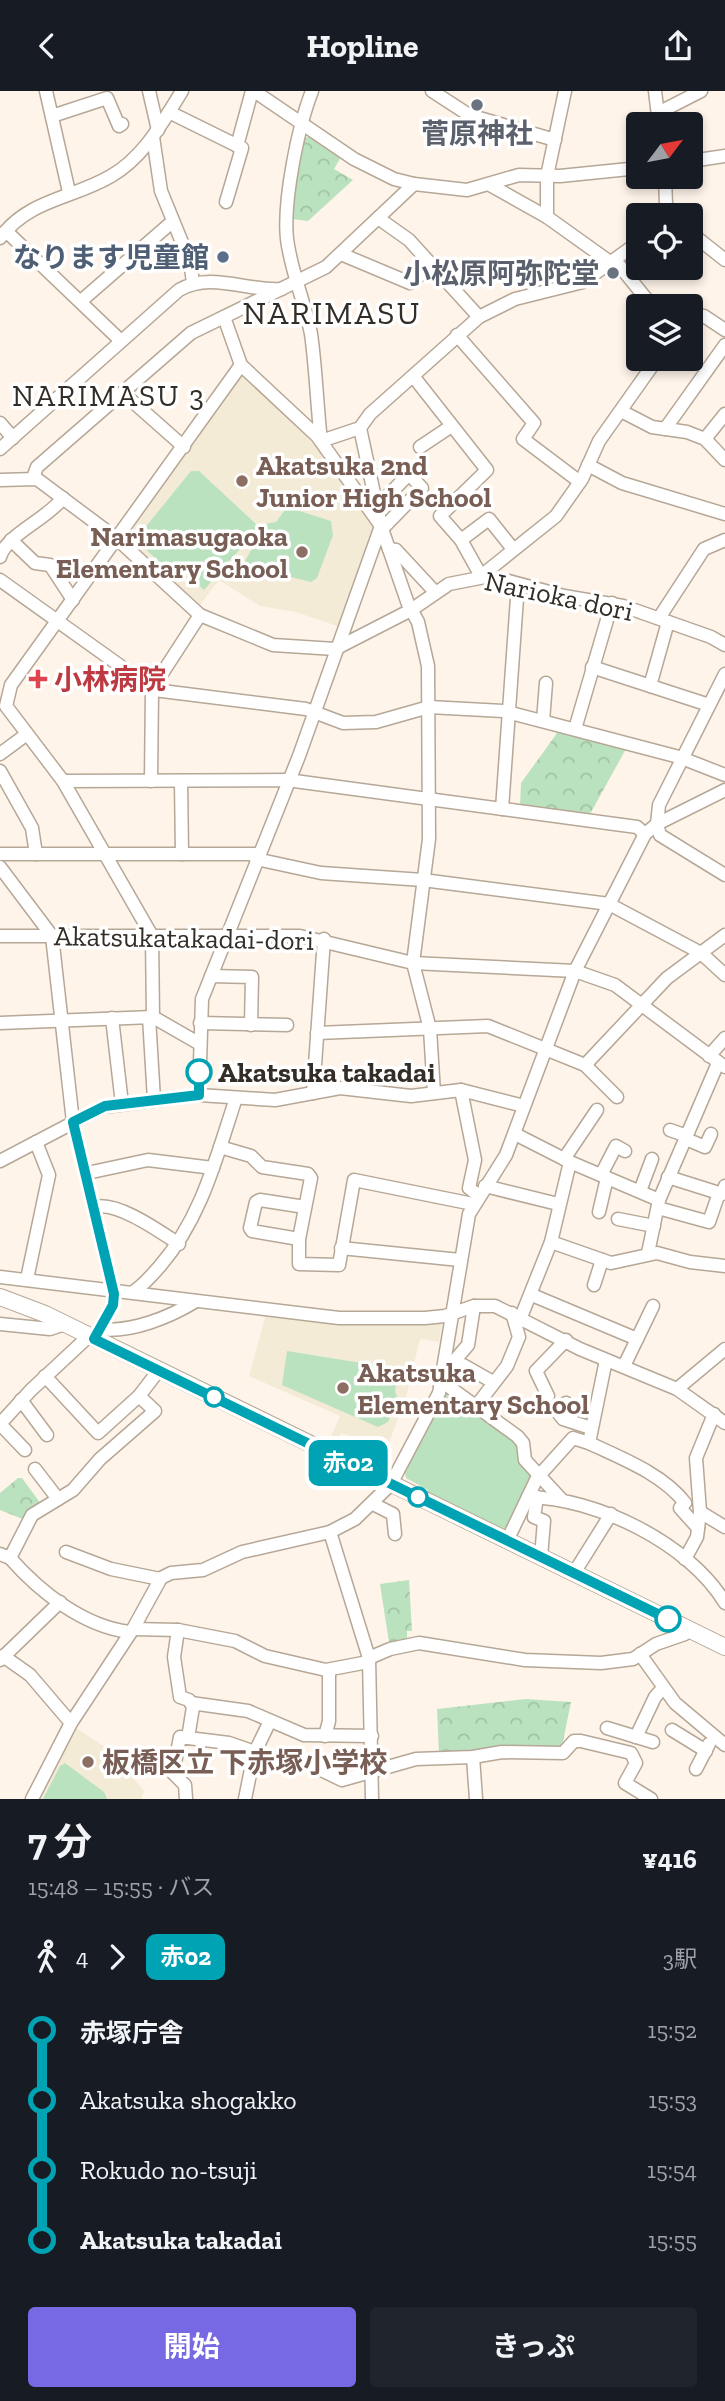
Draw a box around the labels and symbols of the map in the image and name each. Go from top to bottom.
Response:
marker: 菅原神社 [469,97,485,113]
north arrow [626,112,704,189]
place label: 菅原神社 [421,117,533,150]
place label: なります児童館 [13,241,209,274]
marker: なります児童館 [215,249,231,265]
place label: 小松原阿弥陀堂 [403,257,599,290]
marker: 小松原阿弥陀堂 [605,265,621,281]
district label: NARIMASU [243,294,421,332]
district label: NARIMASU 3 [12,378,206,414]
place label: Akatsuka 2nd Junior High School [256,449,491,514]
marker: Akatsuka 2nd Junior High School [234,473,250,489]
place label: Narimasugaoka Elementary School [56,520,288,585]
marker: Narimasugaoka Elementary School [294,544,310,560]
street label: Narioka dori [482,564,637,628]
place label: 小林病院 [54,663,166,696]
marker: 小林病院 [28,669,48,689]
street label: Akatsukatakadai-dori [54,919,314,957]
place label: Akatsuka takadai [218,1056,436,1089]
marker: Akatsuka takadai [186,1059,212,1085]
place label: Akatsuka Elementary School [357,1356,589,1421]
marker: Akatsuka Elementary School [335,1380,351,1396]
unlabelled marker [204,1387,224,1407]
line badge: 赤02 [308,1440,388,1486]
unlabelled marker [408,1487,428,1507]
unlabelled marker [655,1606,681,1632]
place label: 板橋区立 下赤塚小学校 [102,1746,387,1779]
marker: 板橋区立 下赤塚小学校 [80,1754,96,1770]

